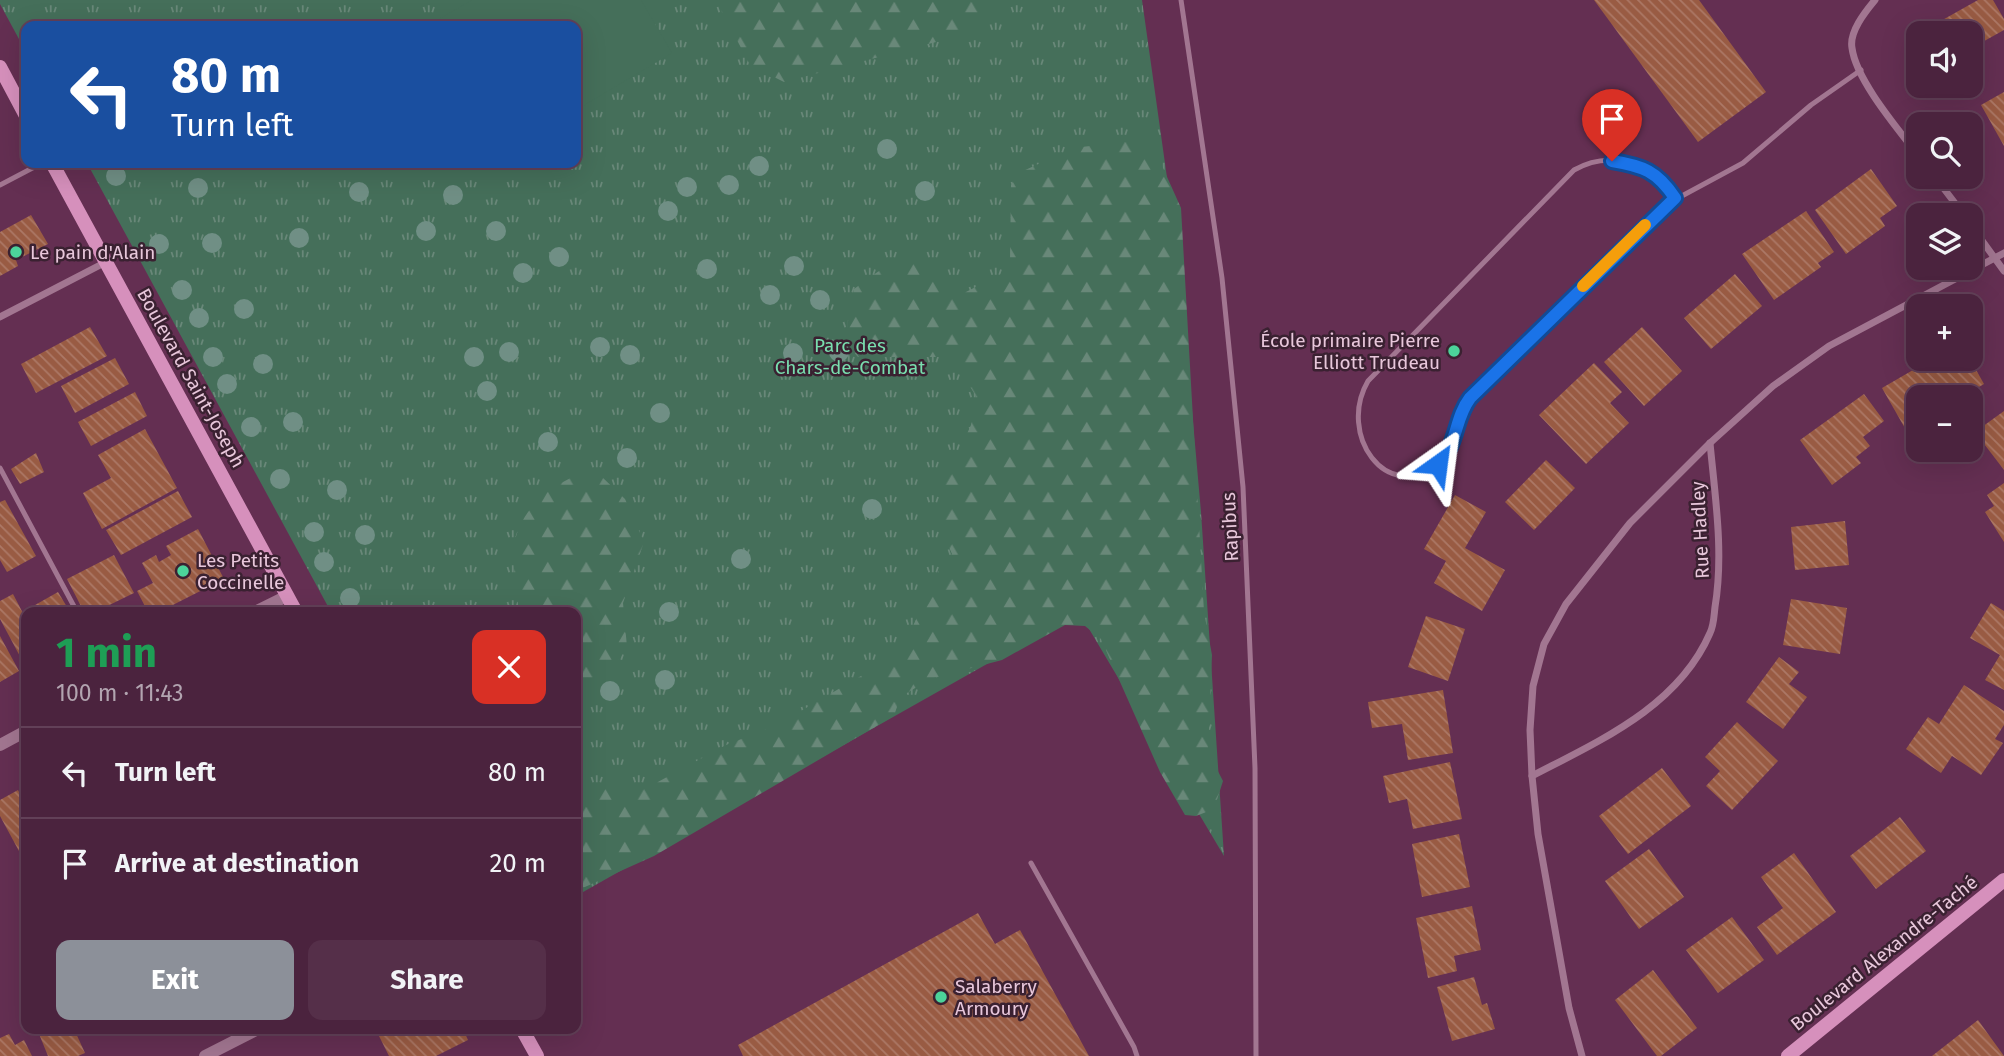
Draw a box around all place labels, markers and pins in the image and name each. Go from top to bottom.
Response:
pin [1582,89,1642,161]
place label: Le pain d'Alain [30,241,155,264]
marker: Le pain d'Alain [8,244,24,260]
place label: École primaire Pierre Elliott Trudeau [1260,329,1440,374]
marker: École primaire Pierre Elliott Trudeau [1446,343,1462,359]
place label: Les Petits Coccinelle [197,549,284,594]
marker: Les Petits Coccinelle [175,563,191,579]
place label: Salaberry Armoury [955,975,1038,1020]
marker: Salaberry Armoury [933,989,949,1005]

